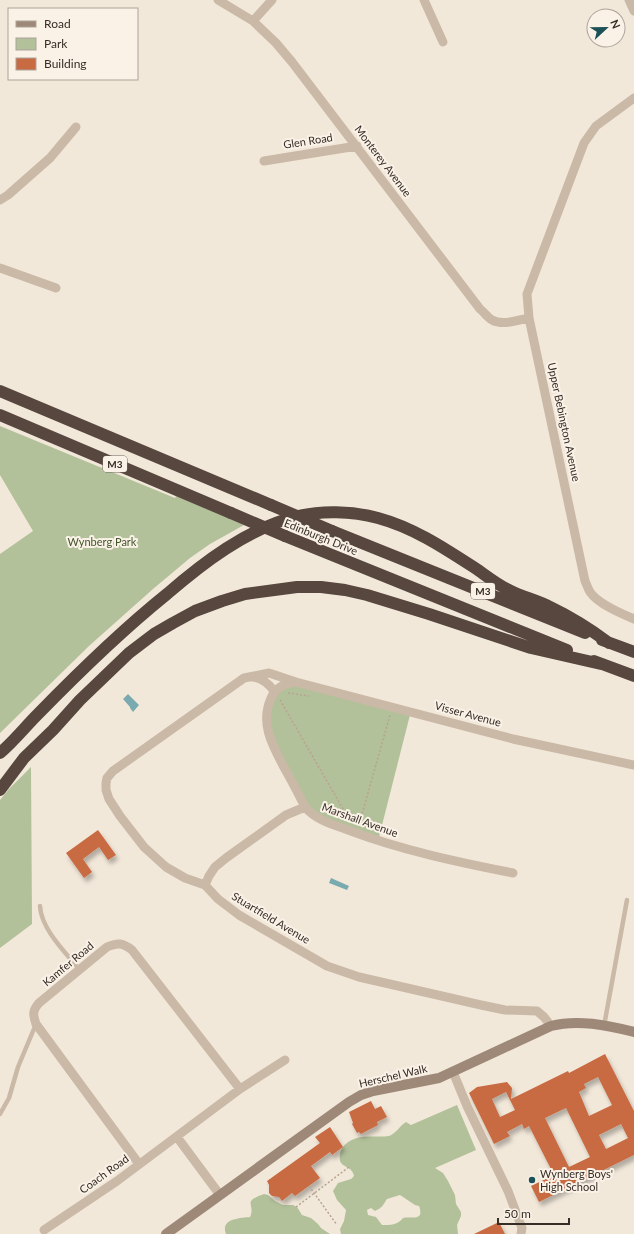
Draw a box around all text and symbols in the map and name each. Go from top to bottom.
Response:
legend [8,8,138,80]
north arrow [586,8,626,48]
text: Road [44,16,71,31]
text: N [608,18,623,30]
text: Park [44,36,68,51]
text: Building [44,56,87,71]
street label: Monterey Avenue [352,123,415,199]
street label: Glen Road [282,130,334,151]
street label: Upper Bebington Avenue [546,361,583,483]
road number: M3 [103,456,127,472]
street label: Edinburgh Drive [283,516,360,557]
park label: Wynberg Park [68,535,137,548]
road number: M3 [471,583,495,599]
street label: Visser Avenue [434,698,503,729]
street label: Marshall Avenue [320,800,400,839]
street label: Stuartfield Avenue [230,889,313,946]
street label: Kamfer Road [40,939,96,989]
street label: Herschel Walk [357,1061,429,1090]
street label: Coach Road [77,1151,131,1196]
place label: Wynberg Boys' High School [540,1167,613,1193]
marker: Wynberg Boys' High School [527,1175,537,1185]
scale bar [498,1200,569,1226]
text: 50 m [504,1206,531,1221]

